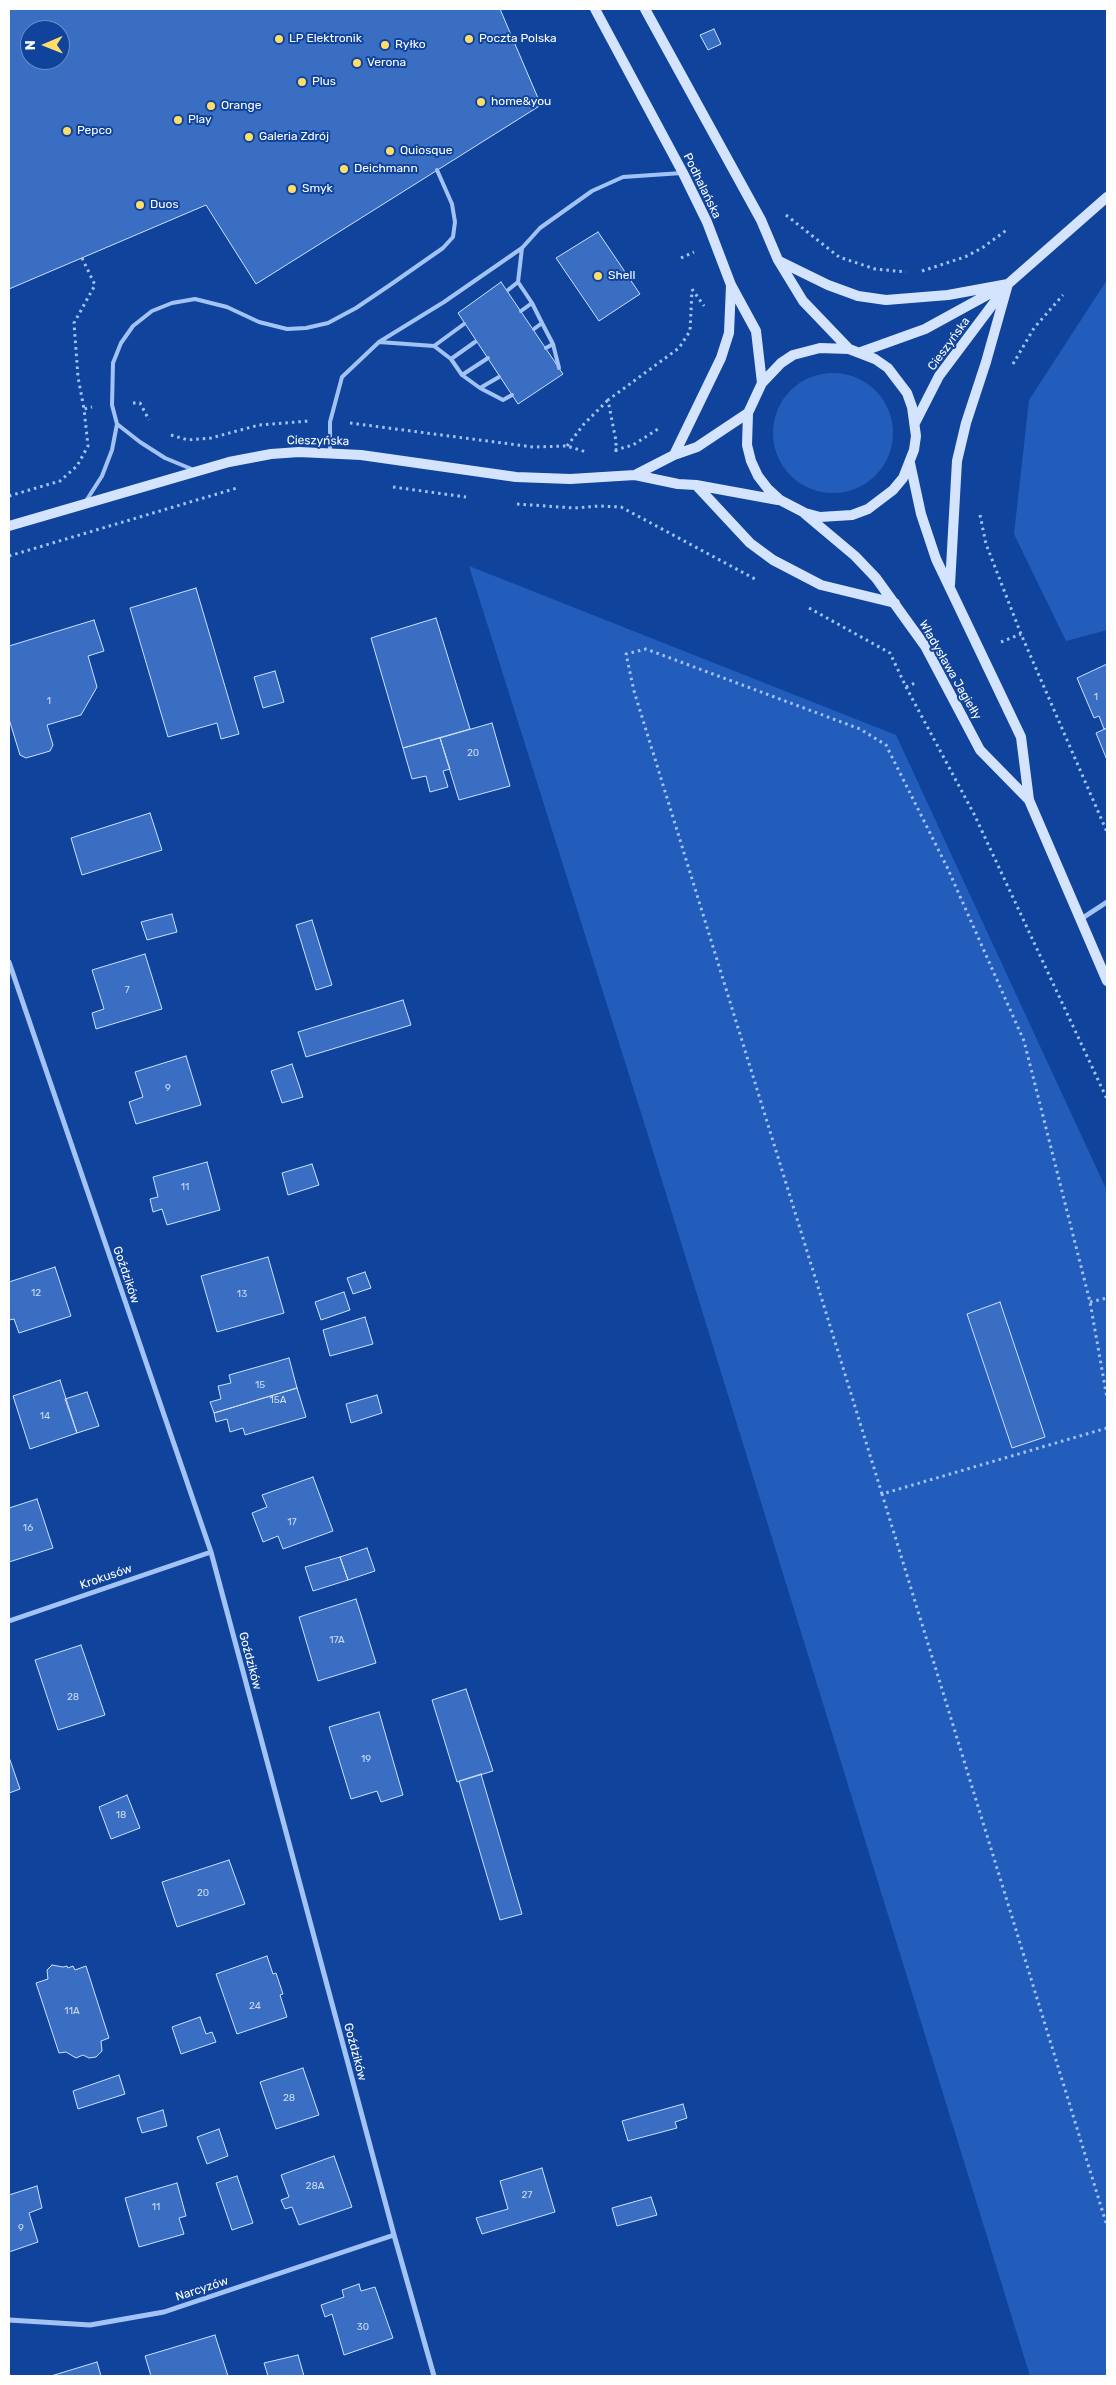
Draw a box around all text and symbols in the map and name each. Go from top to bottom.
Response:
north arrow [20,20,70,70]
place label: LP Elektronik [289,32,362,46]
place label: Poczta Polska [479,32,557,46]
marker: LP Elektronik [273,33,285,45]
marker: Poczta Polska [463,33,475,45]
place label: Ryłko [395,38,426,52]
marker: Ryłko [379,39,391,51]
text: N [22,40,39,50]
place label: Verona [367,56,406,70]
marker: Verona [351,57,363,69]
place label: Plus [312,75,336,89]
marker: Plus [296,76,308,88]
place label: home&you [491,95,551,109]
marker: home&you [475,96,487,108]
place label: Orange [221,99,261,113]
marker: Orange [205,100,217,112]
place label: Play [188,113,212,127]
marker: Play [172,114,184,126]
place label: Pepco [77,124,112,138]
marker: Pepco [61,125,73,137]
place label: Galeria Zdrój [259,130,329,144]
marker: Galeria Zdrój [243,131,255,143]
place label: Quiosque [400,144,452,158]
marker: Quiosque [384,145,396,157]
street label: Podhalańska [680,151,724,221]
place label: Deichmann [354,162,418,176]
marker: Deichmann [338,163,350,175]
place label: Smyk [302,182,333,196]
marker: Smyk [286,183,298,195]
place label: Duos [150,198,178,212]
marker: Duos [134,199,146,211]
place label: Shell [608,269,635,283]
marker: Shell [592,270,604,282]
street label: Cieszyńska [925,314,973,374]
street label: Cieszyńska [287,433,349,449]
street label: Władysława Jagiełły [916,618,984,722]
house number: 1 [1094,691,1098,703]
house number: 1 [47,695,51,707]
house number: 20 [467,747,479,759]
house number: 7 [124,984,130,996]
house number: 9 [165,1082,171,1094]
house number: 11 [181,1181,189,1193]
street label: Goździków [110,1245,142,1305]
house number: 12 [31,1287,41,1299]
house number: 13 [237,1288,247,1300]
house number: 15 [255,1379,265,1391]
house number: 15A [270,1394,286,1406]
house number: 14 [40,1410,50,1422]
house number: 17 [287,1516,297,1528]
house number: 16 [23,1522,33,1534]
street label: Krokusów [78,1561,134,1593]
street label: Goździków [235,1630,265,1692]
house number: 17A [329,1634,345,1646]
house number: 28 [67,1691,79,1703]
house number: 19 [361,1753,371,1765]
house number: 18 [116,1809,126,1821]
house number: 20 [197,1887,209,1899]
house number: 24 [249,2000,261,2012]
house number: 11A [64,2005,80,2017]
street label: Goździków [340,2021,370,2083]
house number: 28 [283,2092,295,2104]
house number: 28A [306,2180,324,2192]
house number: 27 [522,2189,532,2201]
house number: 11 [152,2201,160,2213]
house number: 9 [18,2222,24,2234]
street label: Narcyzów [174,2274,230,2304]
house number: 30 [357,2321,369,2333]

